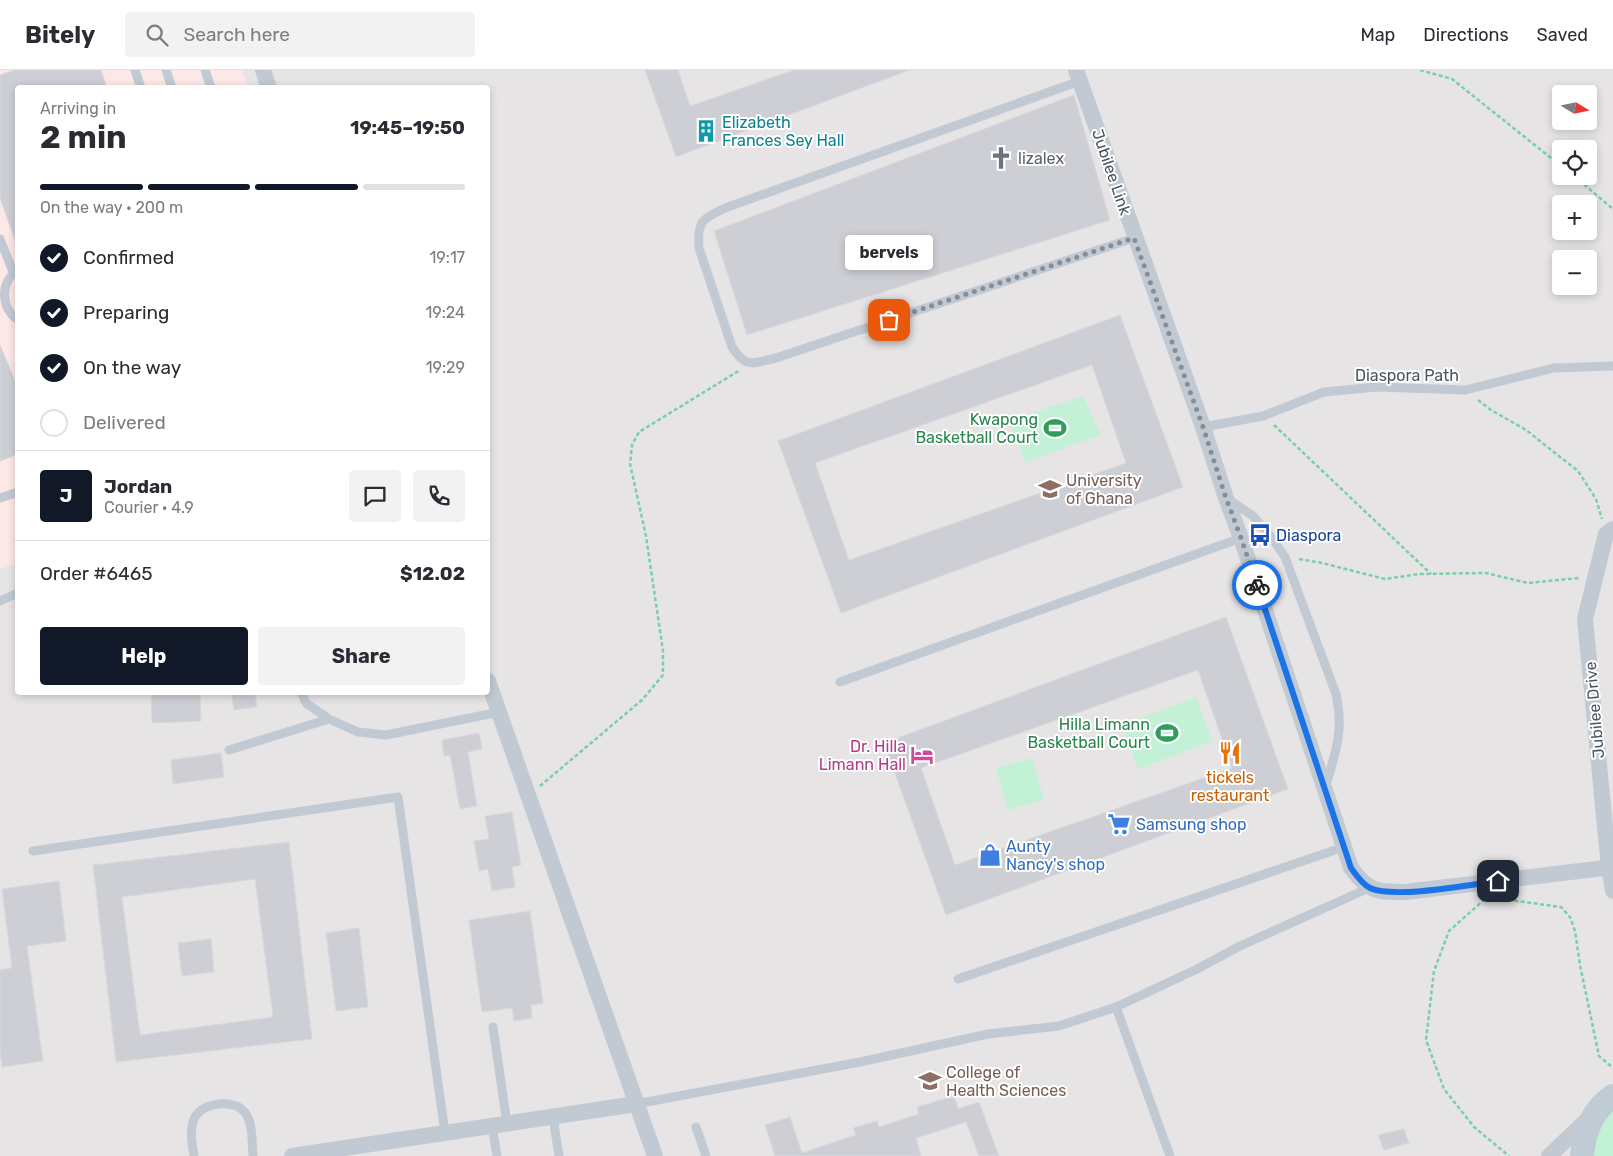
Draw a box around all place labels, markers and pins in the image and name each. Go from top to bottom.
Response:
place label: Elizabeth Frances Sey Hall [722,113,844,150]
building icon: Elizabeth Frances Sey Hall [693,118,719,144]
church icon: lizalex [988,145,1014,171]
place label: lizalex [1018,149,1064,168]
callout: bervels [845,235,933,270]
pin [868,299,910,341]
place label: Kwapong Basketball Court [915,410,1038,447]
sports icon: Kwapong Basketball Court [1042,415,1068,441]
place label: University of Ghana [1066,471,1142,508]
school or university icon: University of Ghana [1037,476,1063,502]
bus stop icon: Diaspora [1247,522,1273,548]
place label: Diaspora [1276,526,1341,545]
place label: Hilla Limann Basketball Court [1027,715,1150,752]
sports icon: Hilla Limann Basketball Court [1154,720,1180,746]
place label: Dr. Hilla Limann Hall [819,737,906,774]
restaurant icon: tickels restaurant [1217,740,1243,766]
hotel icon: Dr. Hilla Limann Hall [909,742,935,768]
place label: tickels restaurant [1191,768,1269,805]
supermarket icon: Samsung shop [1106,811,1132,837]
place label: Samsung shop [1136,815,1247,834]
place label: Aunty Nancy's shop [1006,837,1105,874]
shop icon: Aunty Nancy's shop [977,842,1003,868]
pin [1477,860,1519,902]
place label: College of Health Sciences [946,1063,1066,1100]
school or university icon: College of Health Sciences [917,1068,943,1094]

